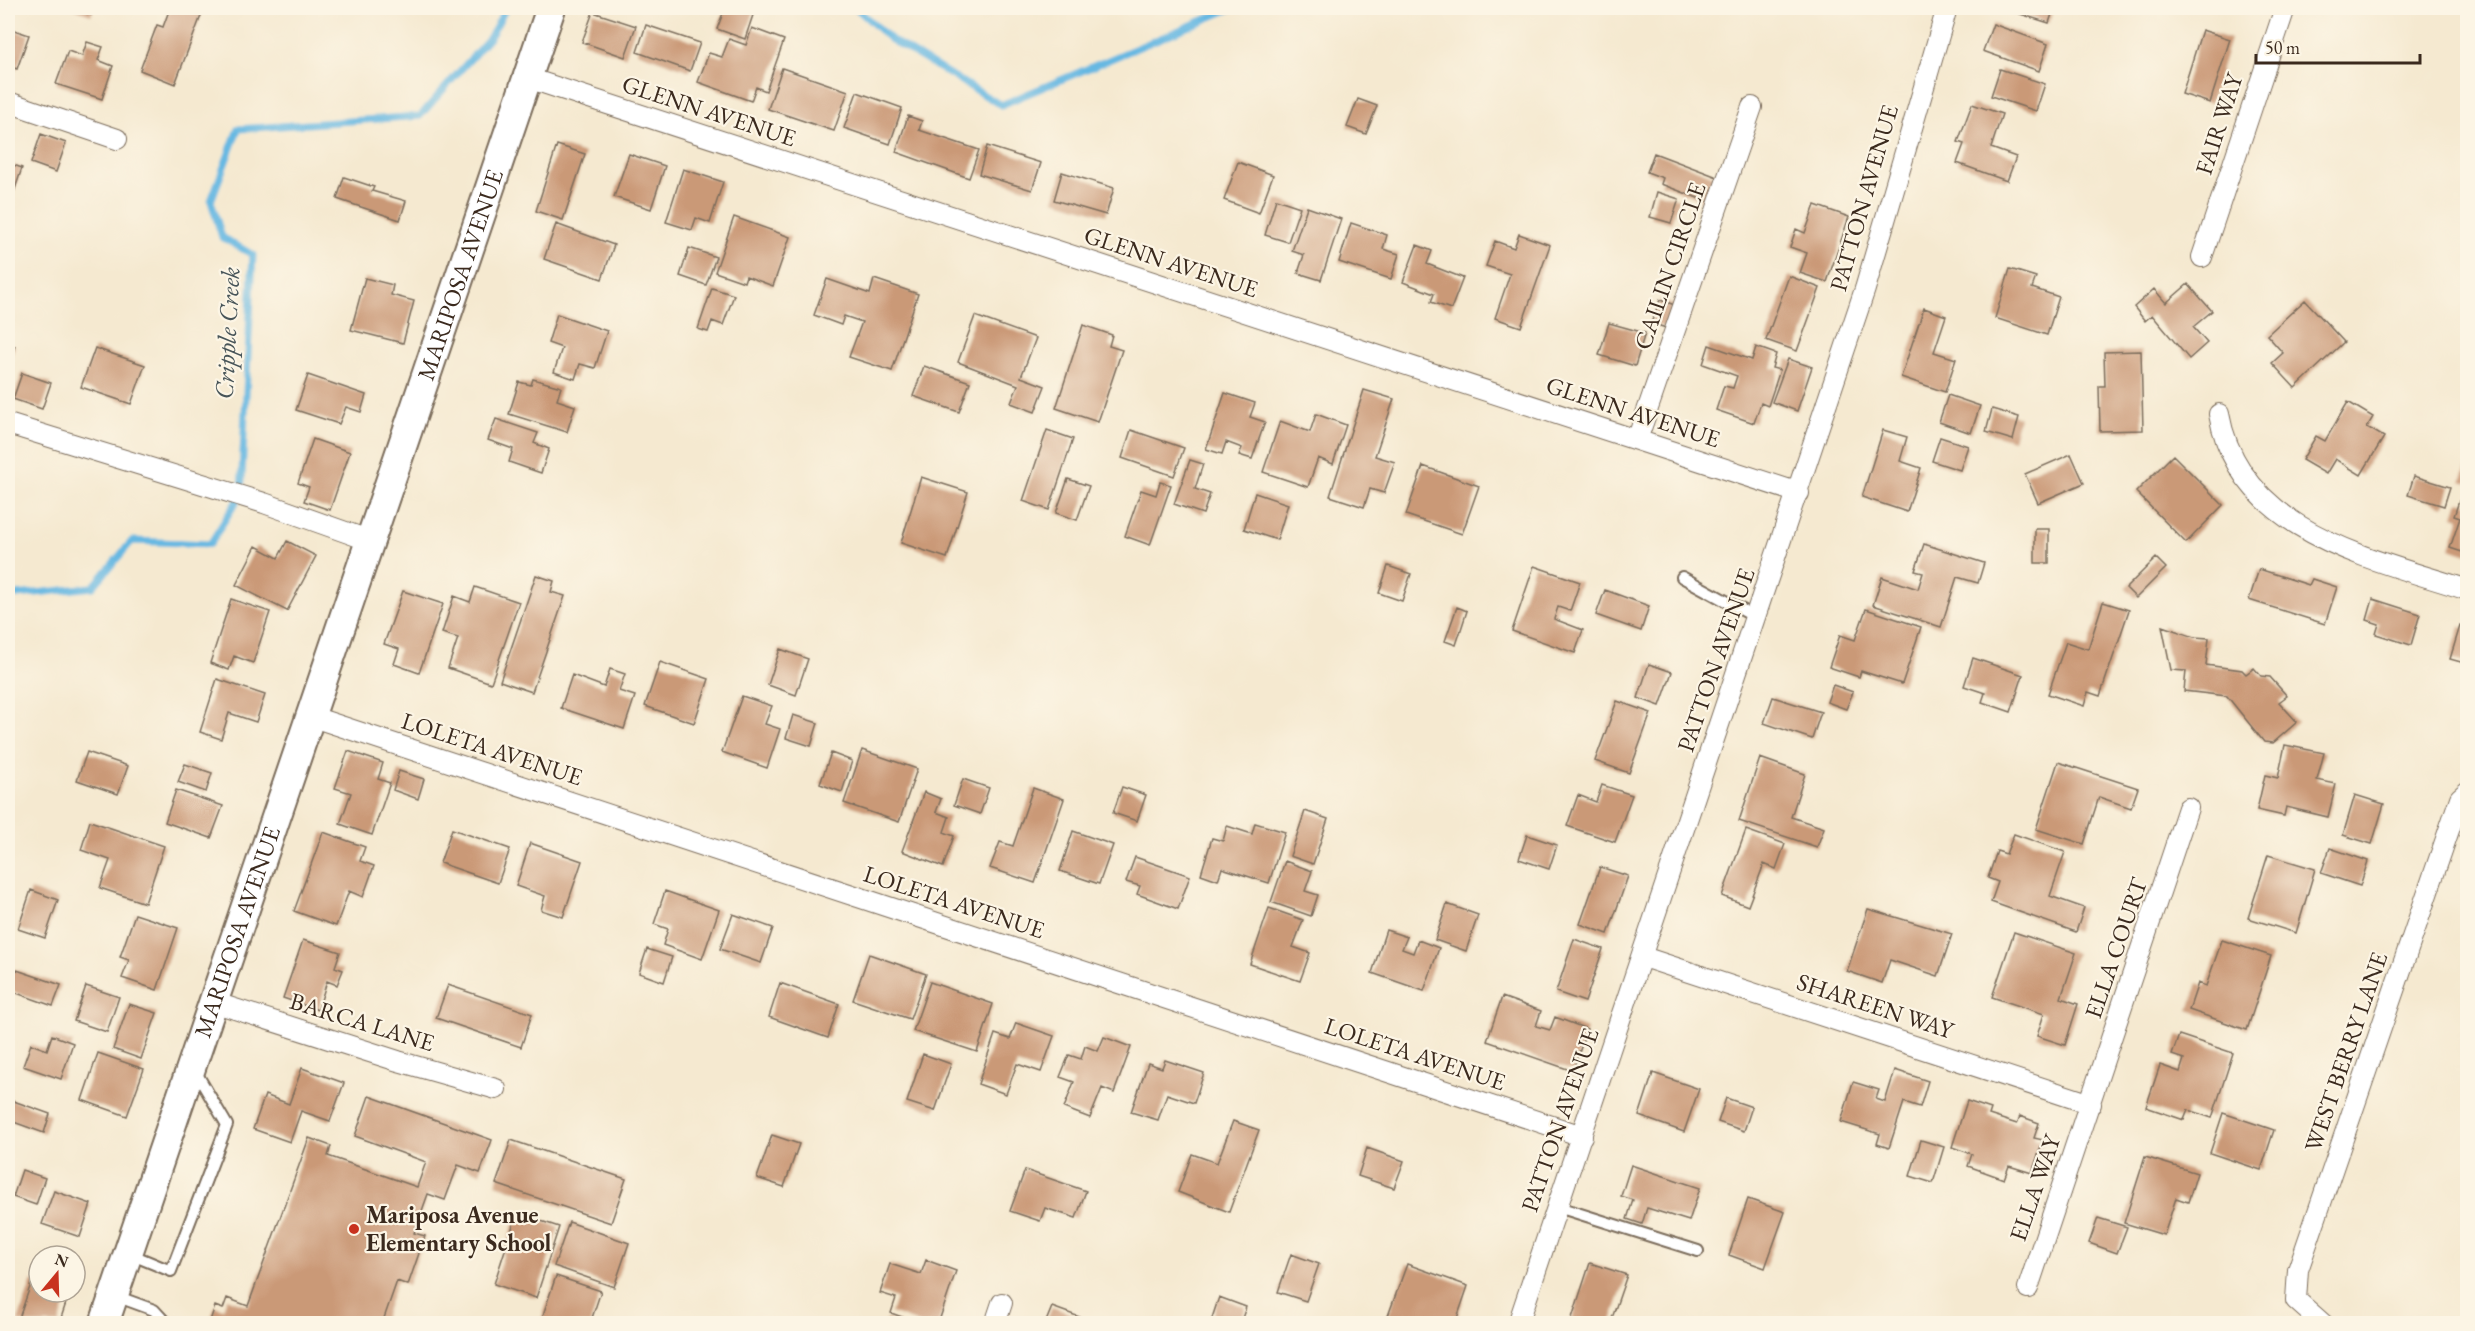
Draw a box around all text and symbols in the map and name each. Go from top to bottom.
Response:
scale bar [2256,27,2420,65]
text: 50 m [2265,36,2300,59]
street label: GLENN AVENUE [618,68,800,153]
street label: FAIR WAY [2188,68,2250,178]
street label: PATTON AVENUE [1822,101,1905,295]
street label: MARIPOSA AVENUE [410,165,510,384]
street label: CAILIN CIRCLE [1626,178,1713,353]
street label: GLENN AVENUE [1080,219,1262,304]
water label: Cripple Creek [207,266,247,400]
street label: GLENN AVENUE [1542,369,1724,454]
street label: PATTON AVENUE [1670,564,1762,756]
street label: LOLETA AVENUE [398,705,587,792]
street label: MARIPOSA AVENUE [186,822,287,1041]
street label: LOLETA AVENUE [860,858,1049,945]
street label: ELLA COURT [2077,873,2154,1022]
street label: WEST BERRY LANE [2297,948,2394,1156]
street label: SHAREEN WAY [1793,966,1958,1046]
street label: BARCA LANE [286,985,438,1058]
street label: LOLETA AVENUE [1321,1010,1510,1097]
street label: PATTON AVENUE [1514,1024,1606,1216]
street label: ELLA WAY [2002,1129,2068,1245]
place label: Mariposa Avenue Elementary School [366,1199,552,1259]
marker: Mariposa Avenue Elementary School [347,1222,361,1236]
north arrow [27,1244,87,1304]
text: N [52,1248,71,1272]

